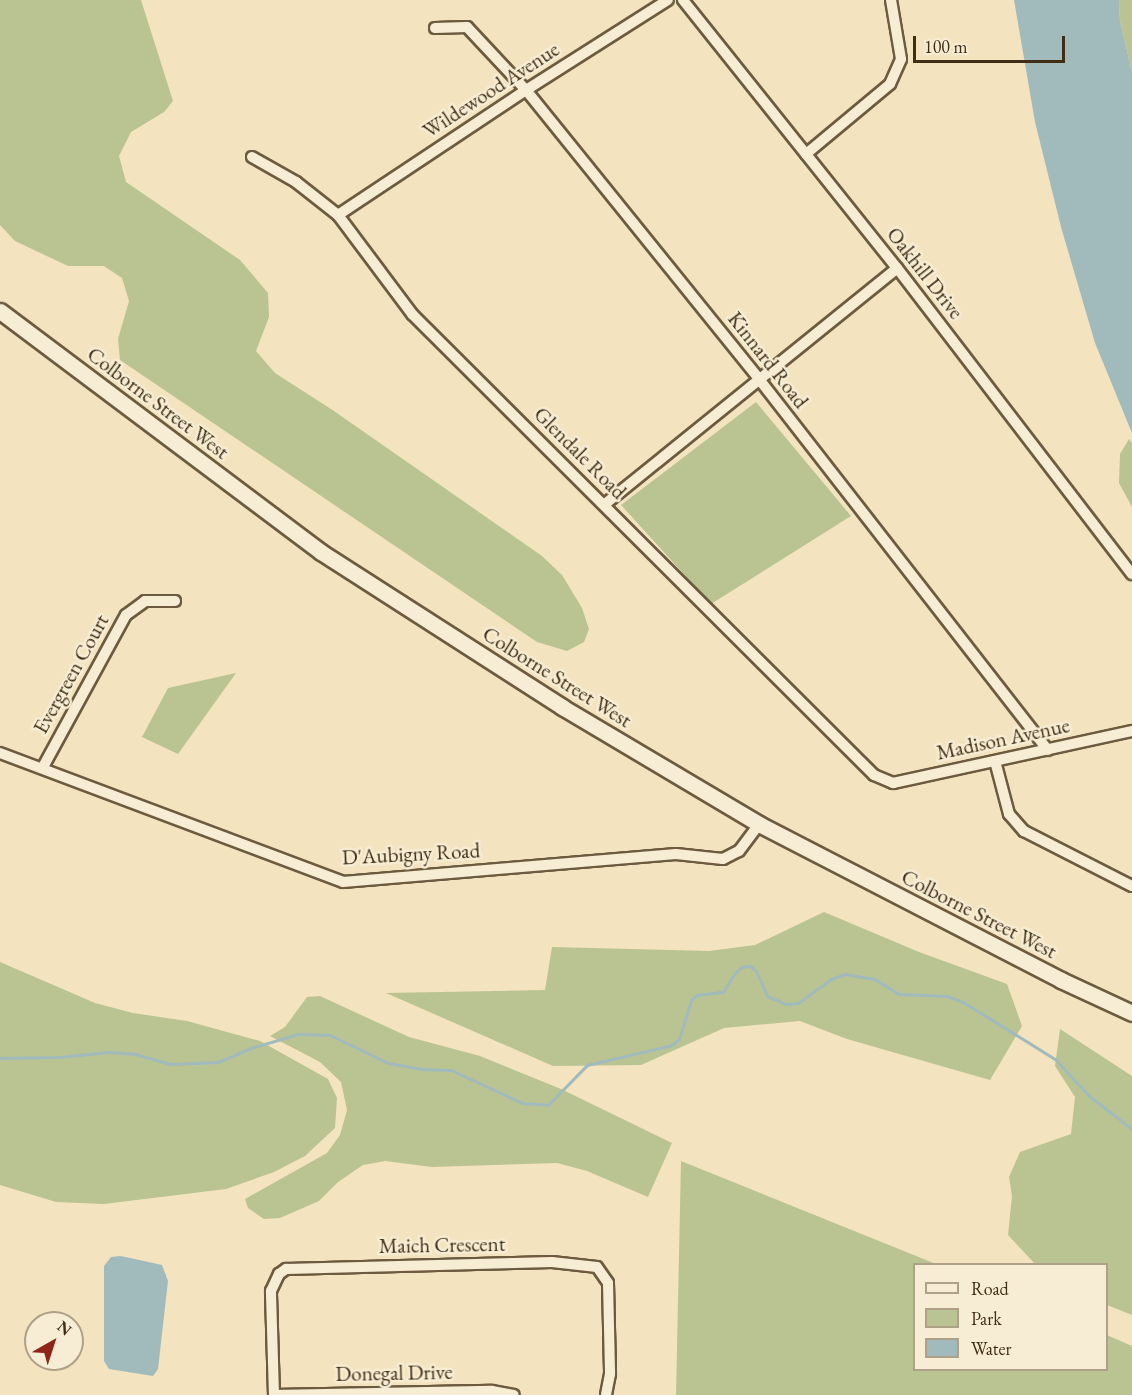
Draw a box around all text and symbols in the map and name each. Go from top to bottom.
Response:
scale bar [916,24,1068,62]
text: 100 m [924,35,968,58]
street label: Wildewood Avenue [418,37,564,143]
street label: Oakhill Drive [881,222,969,324]
street label: Kinnard Road [722,307,814,413]
street label: Colborne Street West [82,342,234,464]
street label: Glendale Road [529,402,631,504]
street label: Evergreen Court [28,610,114,738]
street label: Colborne Street West [478,621,636,733]
street label: Madison Avenue [934,713,1072,765]
street label: D'Aubigny Road [341,838,481,870]
street label: Colborne Street West [897,864,1061,964]
street label: Maich Crescent [379,1231,505,1259]
legend [913,1263,1108,1371]
text: Road [971,1277,1009,1300]
text: Park [971,1307,1002,1330]
north arrow [24,1311,84,1371]
text: N [53,1316,76,1340]
text: Water [971,1337,1012,1360]
street label: Donegal Drive [335,1359,453,1387]

